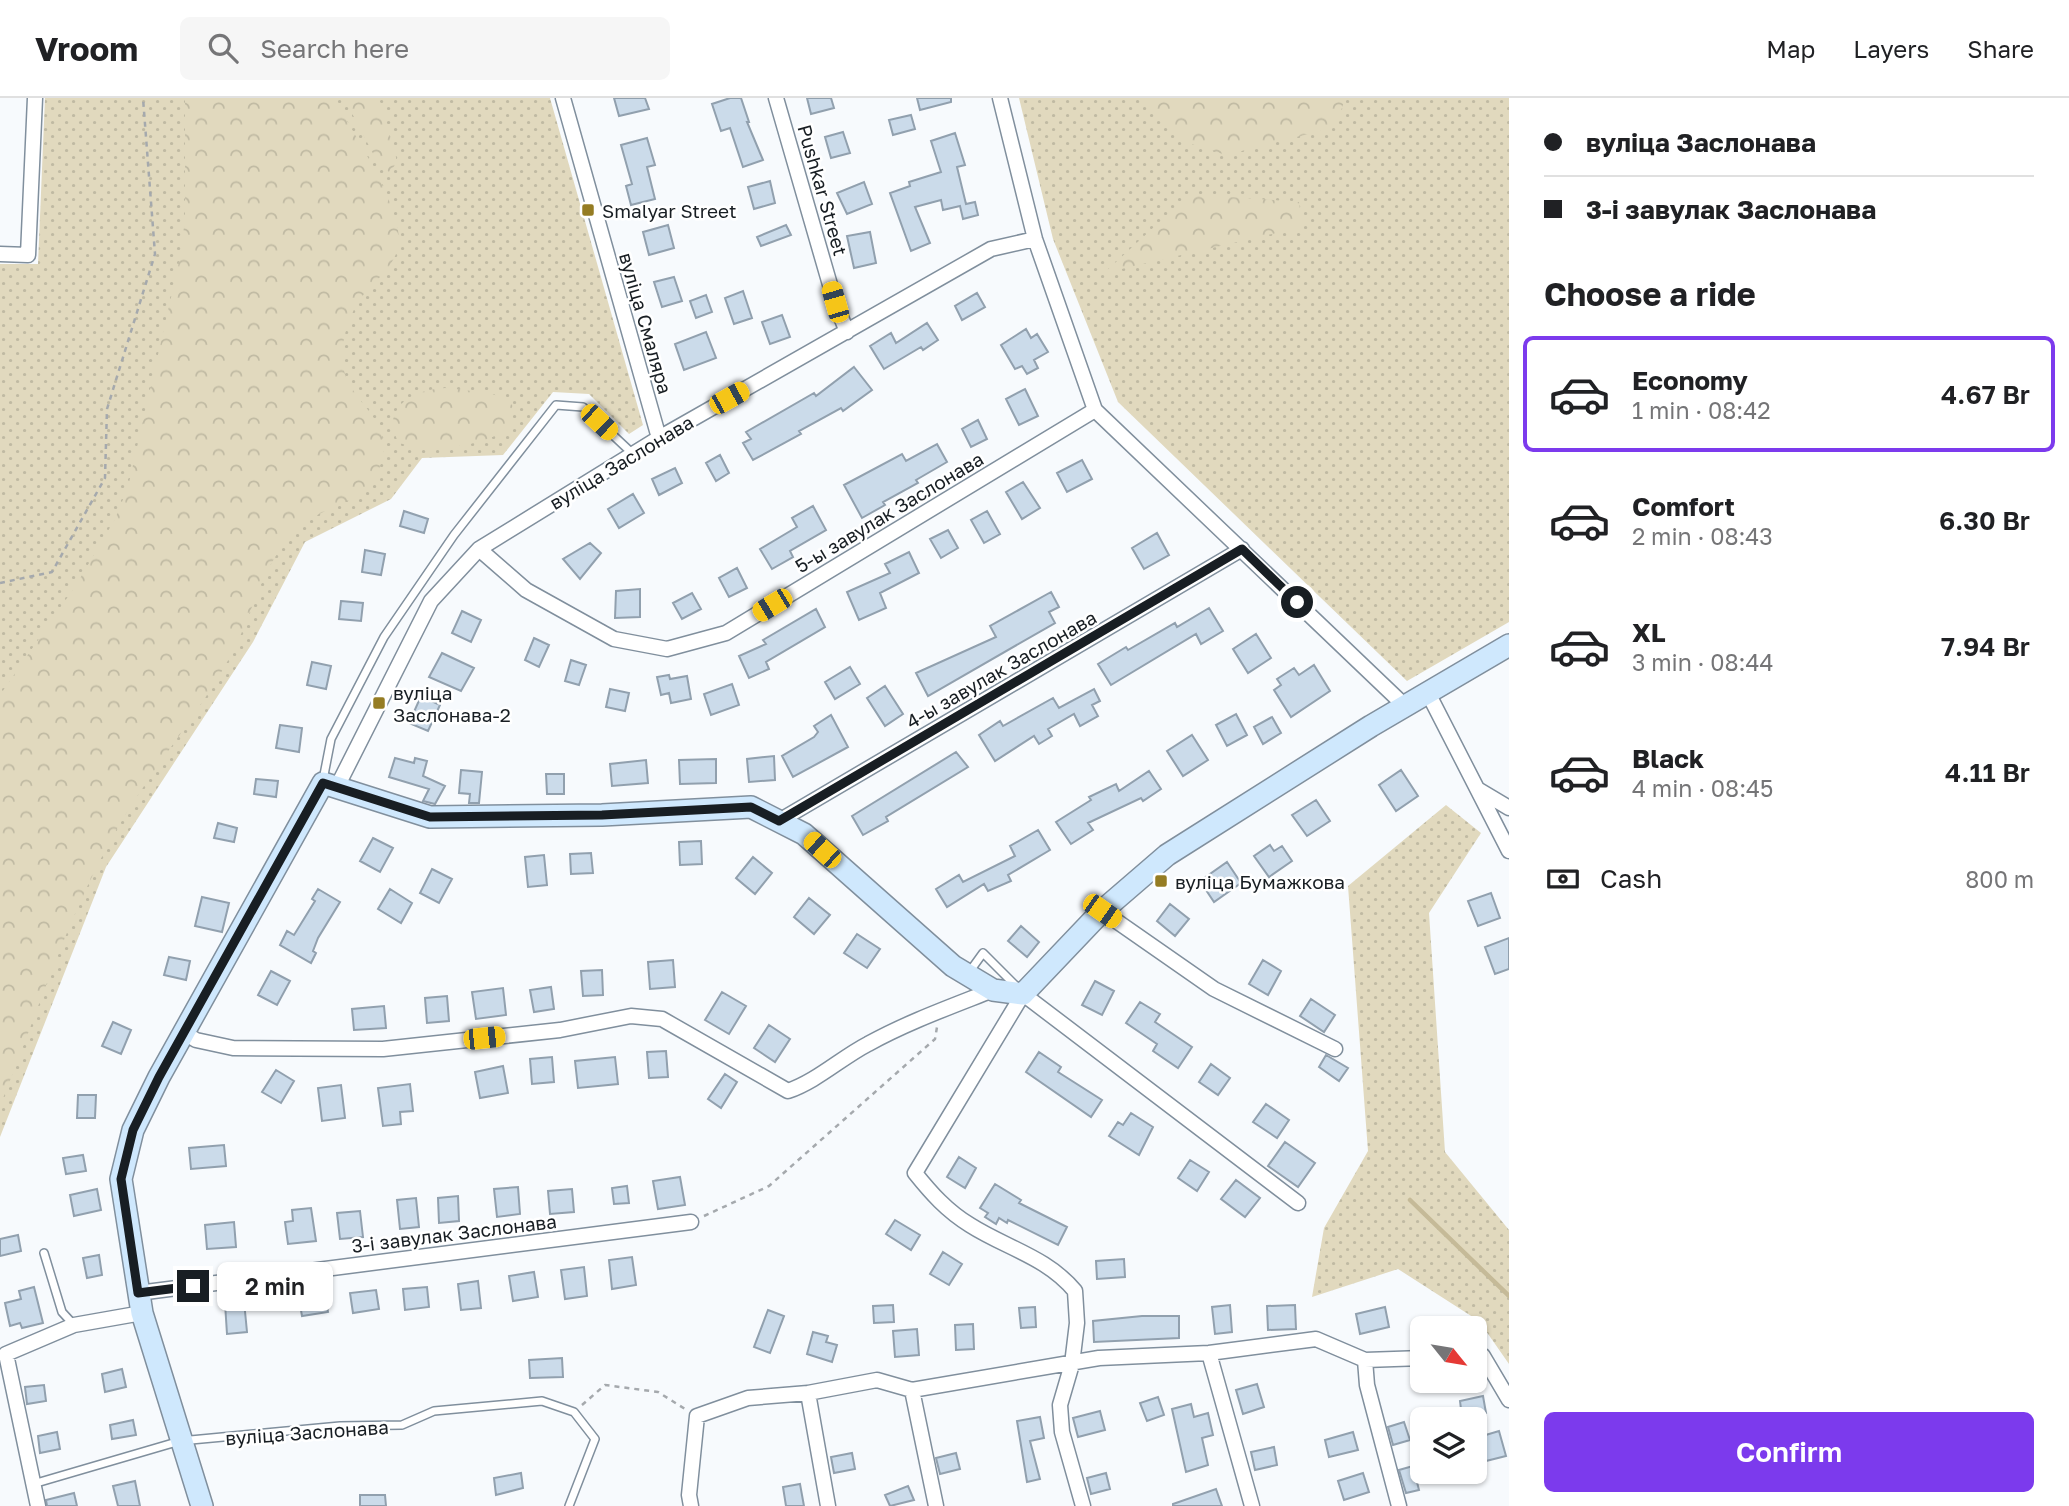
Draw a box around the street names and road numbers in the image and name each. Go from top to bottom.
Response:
street label: Pushkar Street [793,122,853,258]
street label: вуліца Смаляра [615,250,677,396]
street label: вуліца Заслонава [545,410,697,514]
street label: 5-ы завулак Заслонава [791,447,987,577]
street label: 4-ы завулак Заслонава [902,605,1100,733]
street label: 3-і завулак Заслонава [350,1209,558,1257]
street label: вуліца Заслонава [224,1415,390,1449]

